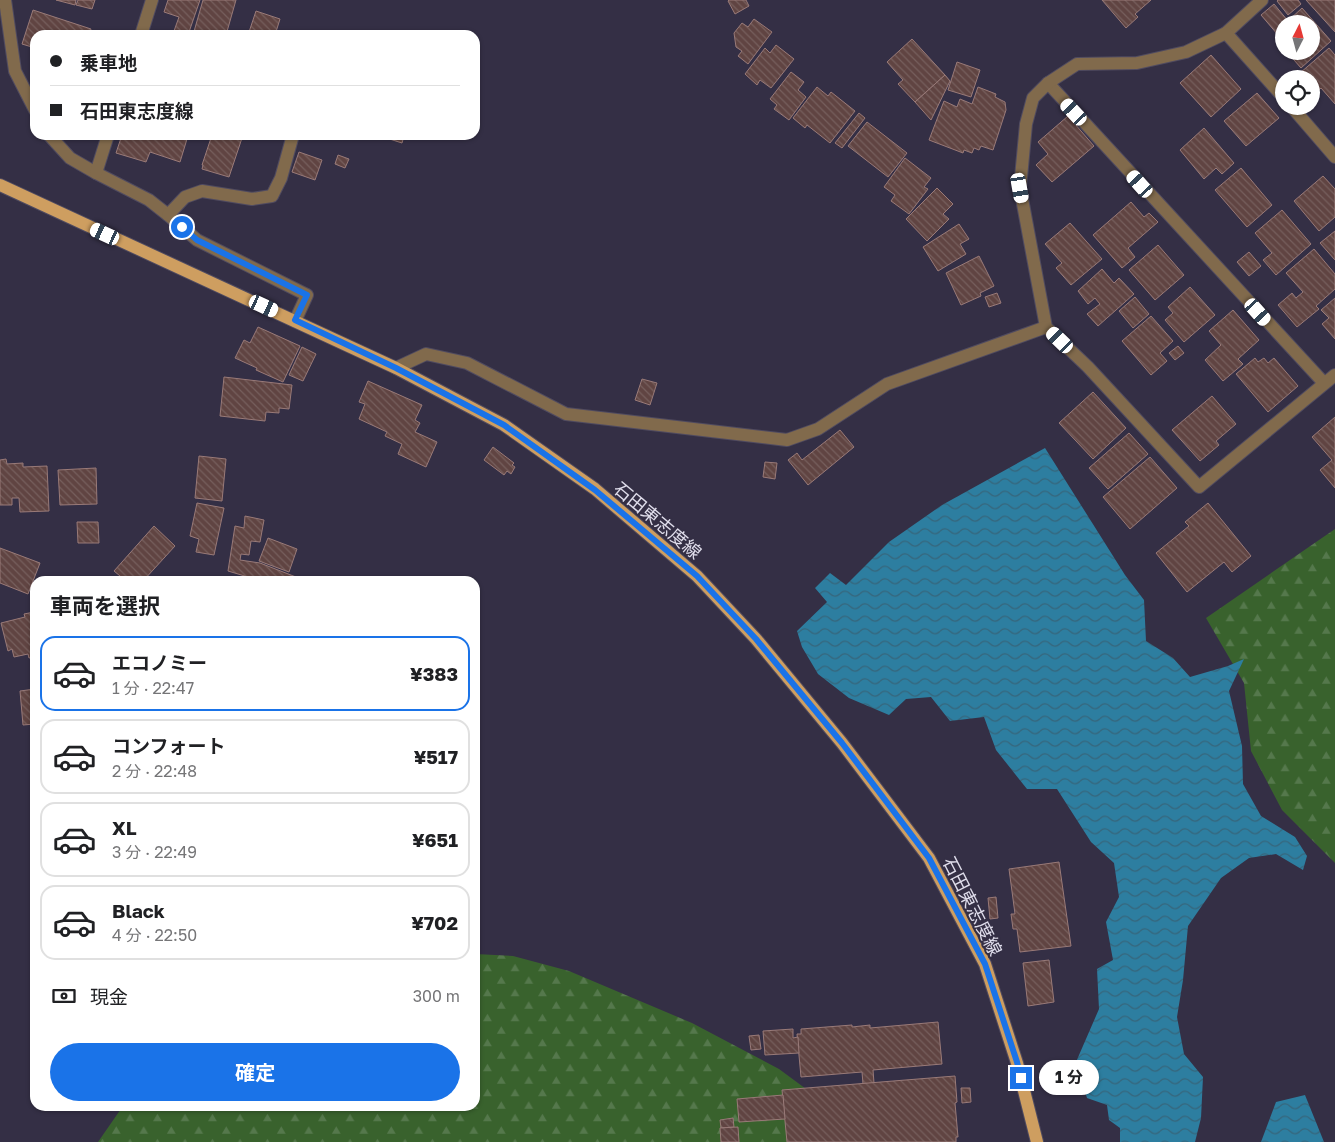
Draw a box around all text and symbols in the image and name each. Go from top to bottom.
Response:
north arrow [1275,15,1320,60]
map controls [1275,15,1320,115]
text: 乗車地 [80,51,137,74]
button: locate [1275,70,1320,115]
car [1058,96,1089,128]
text: 石田東志度線 [80,99,194,122]
car [1124,168,1155,200]
car [1010,172,1029,204]
route start [171,216,193,238]
car [88,221,121,247]
car [247,293,280,319]
car [1242,296,1273,328]
car [1044,324,1076,356]
street label: 石田東志度線 [610,477,706,563]
text: 車両を選択 [50,592,160,619]
icon: car [52,651,97,696]
text: エコノミー [112,651,207,674]
text: ¥383 [410,662,458,685]
text: 1 分 · 22:47 [112,678,194,698]
icon: car [52,734,97,779]
text: コンフォート [112,734,225,757]
text: ¥517 [414,745,458,768]
text: 2 分 · 22:48 [112,761,197,781]
text: XL [112,816,137,839]
icon: car [52,817,97,862]
text: ¥651 [412,828,458,851]
text: 3 分 · 22:49 [112,842,197,862]
street label: 石田東志度線 [939,853,1007,959]
text: Black [112,899,165,922]
icon: car [52,900,97,945]
text: ¥702 [411,911,458,934]
text: 4 分 · 22:50 [112,925,197,945]
icon: cash [50,982,78,1010]
text: 現金 [90,985,128,1008]
text: 300 m [413,986,460,1006]
button: 確定 [50,1043,460,1101]
callout: 1 分 [1038,1060,1098,1096]
route end [1010,1067,1032,1089]
text: 1 分 [1055,1067,1083,1087]

